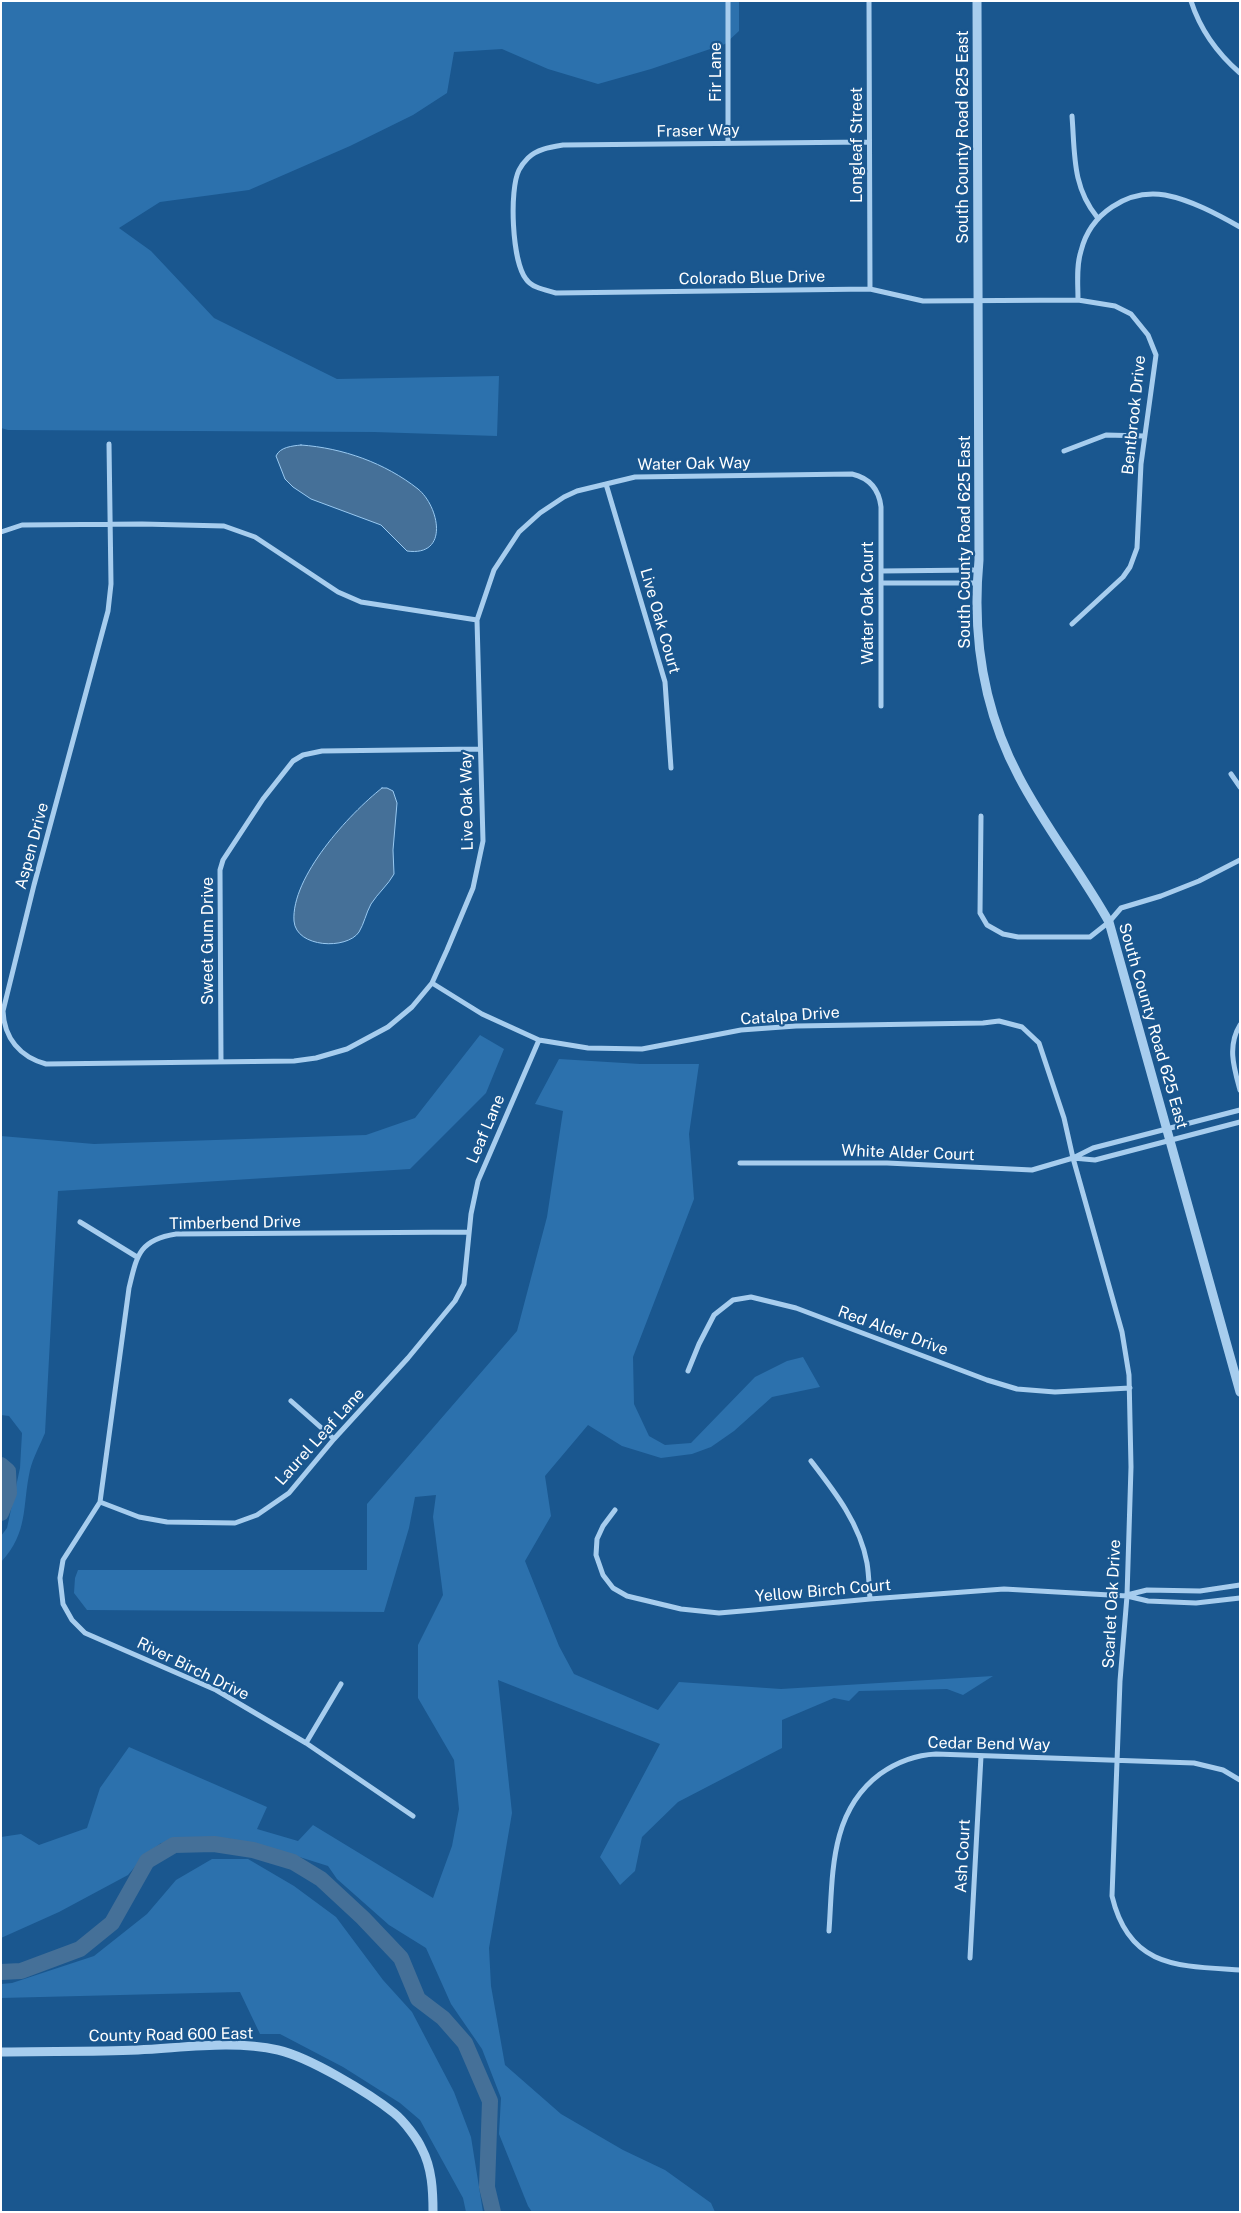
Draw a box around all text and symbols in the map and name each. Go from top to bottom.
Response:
street label: South County Road 625 East [953,30,973,244]
street label: Fir Lane [706,42,726,102]
street label: Longleaf Street [847,87,867,203]
street label: Fraser Way [656,121,740,141]
street label: Colorado Blue Drive [679,267,825,289]
street label: Bentbrook Drive [1118,354,1150,476]
street label: South County Road 625 East [955,435,975,649]
street label: Water Oak Way [637,453,751,475]
street label: Water Oak Court [858,541,878,665]
street label: Live Oak Court [636,566,684,676]
street label: Live Oak Way [457,751,477,851]
street label: Aspen Drive [11,800,53,892]
street label: Sweet Gum Drive [198,877,218,1005]
street label: South County Road 625 East [1114,921,1192,1131]
street label: Catalpa Drive [740,1003,840,1029]
street label: Leaf Lane [463,1092,509,1166]
street label: White Alder Court [841,1141,975,1165]
street label: Timberbend Drive [169,1212,301,1234]
street label: Red Alder Drive [835,1302,951,1360]
street label: Laurel Leaf Lane [271,1385,369,1489]
street label: Scarlet Oak Drive [1099,1539,1125,1669]
street label: Yellow Birch Court [754,1575,892,1607]
street label: River Birch Drive [134,1633,252,1705]
street label: Cedar Bend Way [927,1733,1051,1755]
street label: Ash Court [951,1819,975,1893]
street label: County Road 600 East [88,2024,254,2046]

